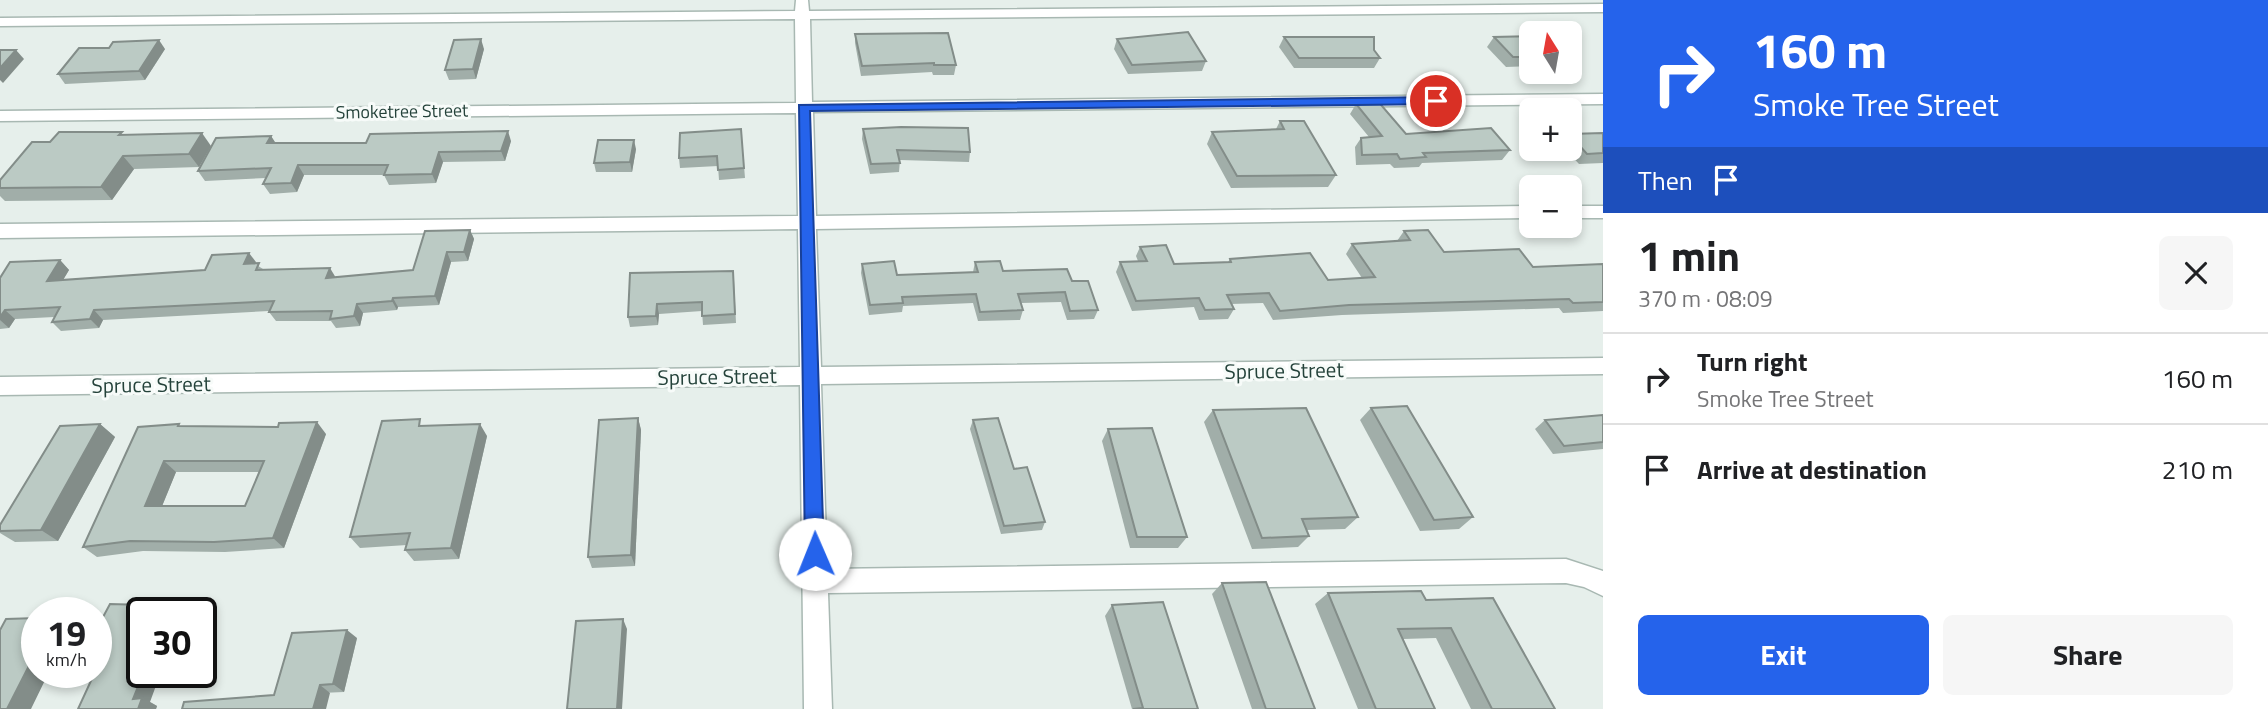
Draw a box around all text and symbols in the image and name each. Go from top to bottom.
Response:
text: 160 m [1753,12,1887,87]
north arrow [1519,21,1582,84]
map controls [1519,21,1582,238]
icon: right [1638,28,1729,119]
pin [1406,71,1466,131]
text: Smoke Tree Street [1753,80,1999,128]
icon: arrive [1417,82,1455,120]
street label: Smoketree Street [335,96,469,126]
button: + [1519,98,1582,161]
text: Then [1638,161,1693,200]
icon: arrive [1707,161,1745,199]
button: − [1519,175,1582,238]
text: 1 min [1638,223,1740,287]
button: close [2159,236,2233,310]
text: 370 m · 08:09 [1638,281,1773,316]
text: Turn right [1697,342,1808,381]
street label: Spruce Street [1224,353,1345,387]
street label: Spruce Street [657,359,778,393]
text: 160 m [2162,359,2233,398]
icon: right [1638,360,1676,398]
street label: Spruce Street [91,367,212,401]
text: Smoke Tree Street [1697,381,1874,416]
text: Arrive at destination [1697,450,1927,489]
text: 210 m [2162,450,2233,489]
icon: arrive [1638,451,1676,489]
position arrow [778,517,852,591]
speed limit sign: 30 [126,597,217,688]
text: 19 [47,606,86,660]
button: Exit [1638,615,1929,695]
button: Share [1943,615,2233,695]
text: km/h [46,646,87,673]

